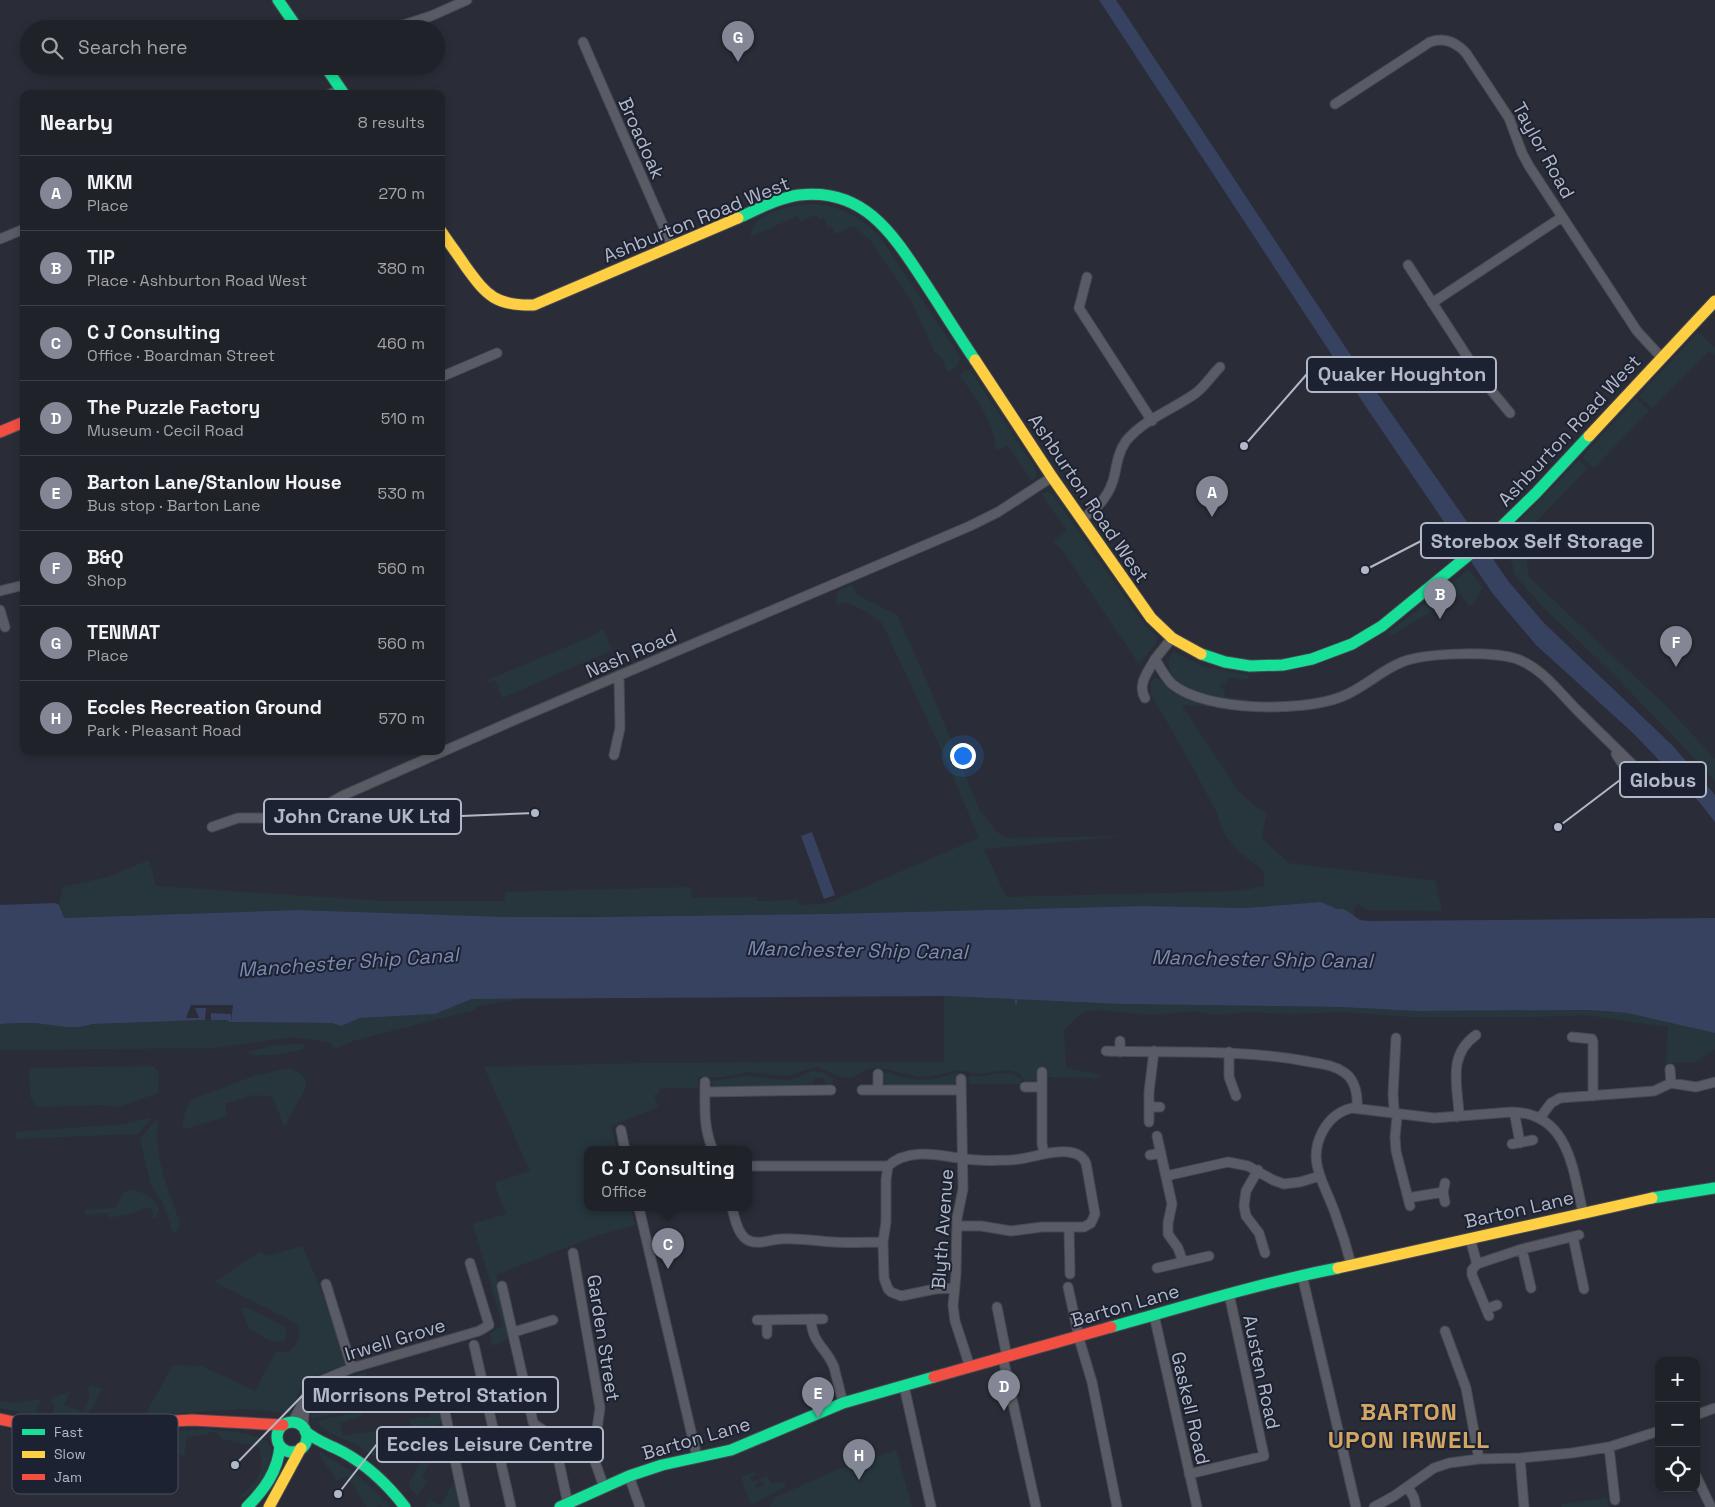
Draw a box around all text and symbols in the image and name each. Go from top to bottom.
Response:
search box [20,20,445,75]
pin: G [722,21,754,62]
icon: search [38,34,66,62]
text: Search here [78,35,188,60]
street label: Broadoak [612,93,671,183]
street label: Taylor Road [1507,97,1580,203]
text: Nearby [40,109,113,136]
text: 8 results [358,112,425,133]
text: MKM [87,170,132,195]
street label: Ashburton Road West [599,171,793,268]
text: A [51,183,61,204]
text: 270 m [378,183,425,204]
text: Place [87,195,129,216]
text: TIP [87,245,115,270]
text: B [51,258,61,279]
text: 380 m [377,258,425,279]
text: Place · Ashburton Road West [87,270,307,291]
text: C J Consulting [87,320,220,345]
text: C [51,333,61,354]
text: 460 m [377,333,425,354]
text: Office · Boardman Street [87,345,275,366]
street label: Ashburton Road West [1492,349,1646,512]
callout: Quaker Houghton [1307,357,1496,392]
text: Quaker Houghton [1318,361,1486,387]
text: The Puzzle Factory [87,395,260,420]
text: D [51,408,61,429]
text: 510 m [381,408,425,429]
street label: Ashburton Road West [1023,409,1155,588]
text: Museum · Cecil Road [87,420,244,441]
text: Barton Lane/Stanlow House [87,470,342,495]
pin: A [1196,476,1228,517]
text: E [52,483,60,504]
text: 530 m [378,483,425,504]
text: Bus stop · Barton Lane [87,495,261,516]
callout: Storebox Self Storage [1421,523,1653,558]
text: Storebox Self Storage [1431,528,1643,554]
text: B&Q [87,545,124,570]
text: F [52,558,60,579]
text: 560 m [377,558,425,579]
text: Shop [87,570,127,591]
pin: B [1424,578,1456,619]
text: TENMAT [87,620,160,645]
street label: Nash Road [582,623,681,684]
pin: F [1660,626,1692,667]
text: G [51,633,61,654]
text: 560 m [377,633,425,654]
text: Place [87,645,129,666]
text: Eccles Recreation Ground [87,695,322,720]
text: H [51,708,61,729]
text: 570 m [379,708,425,729]
text: Park · Pleasant Road [87,720,242,741]
your location [950,743,976,769]
callout: Globus [1620,762,1706,797]
text: Globus [1630,767,1696,793]
callout: John Crane UK Ltd [264,799,461,834]
text: John Crane UK Ltd [274,803,450,829]
water label: Manchester Ship Canal [746,935,970,965]
water label: Manchester Ship Canal [237,941,461,983]
water label: Manchester Ship Canal [1151,944,1375,974]
popup [584,1146,752,1211]
text: C J Consulting [601,1156,735,1181]
street label: Blyth Avenue [926,1168,959,1290]
text: Office [601,1181,647,1202]
street label: Barton Lane [1462,1185,1576,1234]
pin: C [652,1228,684,1269]
street label: Garden Street [581,1273,626,1403]
street label: Barton Lane [1068,1278,1182,1333]
street label: Irwell Grove [342,1312,449,1367]
street label: Austen Road [1237,1313,1286,1432]
street label: Gaskell Road [1165,1349,1216,1467]
map controls [1655,1357,1700,1492]
button: + [1655,1357,1700,1402]
pin: D [988,1370,1020,1411]
callout: Morrisons Petrol Station [303,1377,558,1412]
pin: E [802,1377,834,1418]
text: Morrisons Petrol Station [312,1382,548,1408]
district label: BARTON UPON IRWELL [1328,1396,1490,1455]
button: − [1655,1402,1700,1447]
street label: Barton Lane [639,1411,753,1466]
legend [12,1414,178,1494]
text: Fast [54,1423,83,1441]
callout: Eccles Leisure Centre [377,1427,603,1462]
text: Eccles Leisure Centre [387,1431,593,1457]
pin: H [843,1439,875,1480]
text: Slow [54,1445,86,1463]
button: locate [1655,1447,1700,1492]
text: Jam [54,1468,82,1486]

